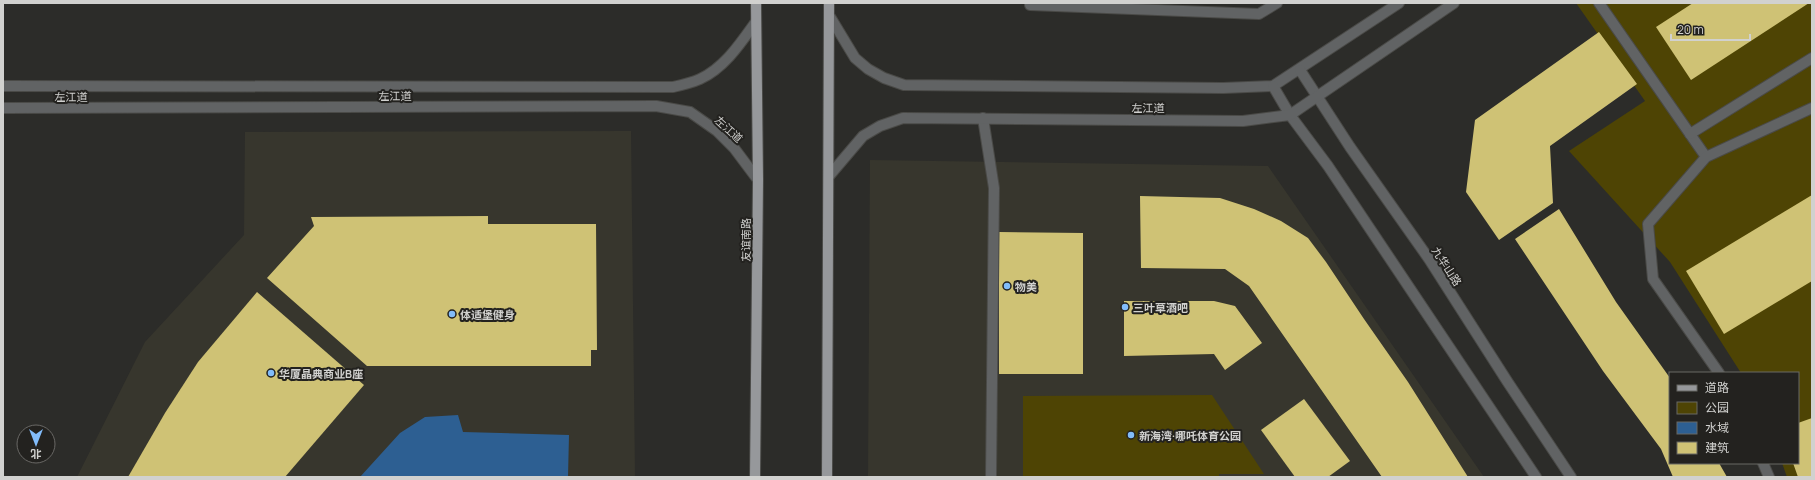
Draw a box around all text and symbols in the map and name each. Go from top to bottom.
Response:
scale bar [1671,16,1750,42]
text: 20 m [1677,21,1704,38]
street label: 左江道 [379,88,412,103]
street label: 左江道 [55,89,88,104]
street label: 左江道 [1132,100,1165,115]
street label: 左江道 [712,112,746,146]
street label: 友谊南路 [738,218,753,262]
street label: 九华山路 [1429,243,1465,289]
place label: 物美 [1015,279,1037,294]
marker: 物美 [1002,281,1012,291]
place label: 三叶草酒吧 [1133,300,1188,315]
marker: 三叶草酒吧 [1120,302,1130,312]
place label: 体适堡健身 [460,307,515,322]
marker: 体适堡健身 [447,309,457,319]
place label: 华厦晶典商业B座 [279,366,363,381]
marker: 华厦晶典商业B座 [266,368,276,378]
legend [1669,372,1799,464]
text: 道路 [1705,379,1729,396]
text: 公园 [1705,399,1729,416]
text: 水域 [1705,419,1729,436]
north arrow [16,424,56,464]
place label: 新海湾·哪吒体育公园 [1139,428,1241,443]
marker: 新海湾·哪吒体育公园 [1126,430,1136,440]
text: 建筑 [1705,439,1729,456]
text: 北 [31,447,42,462]

